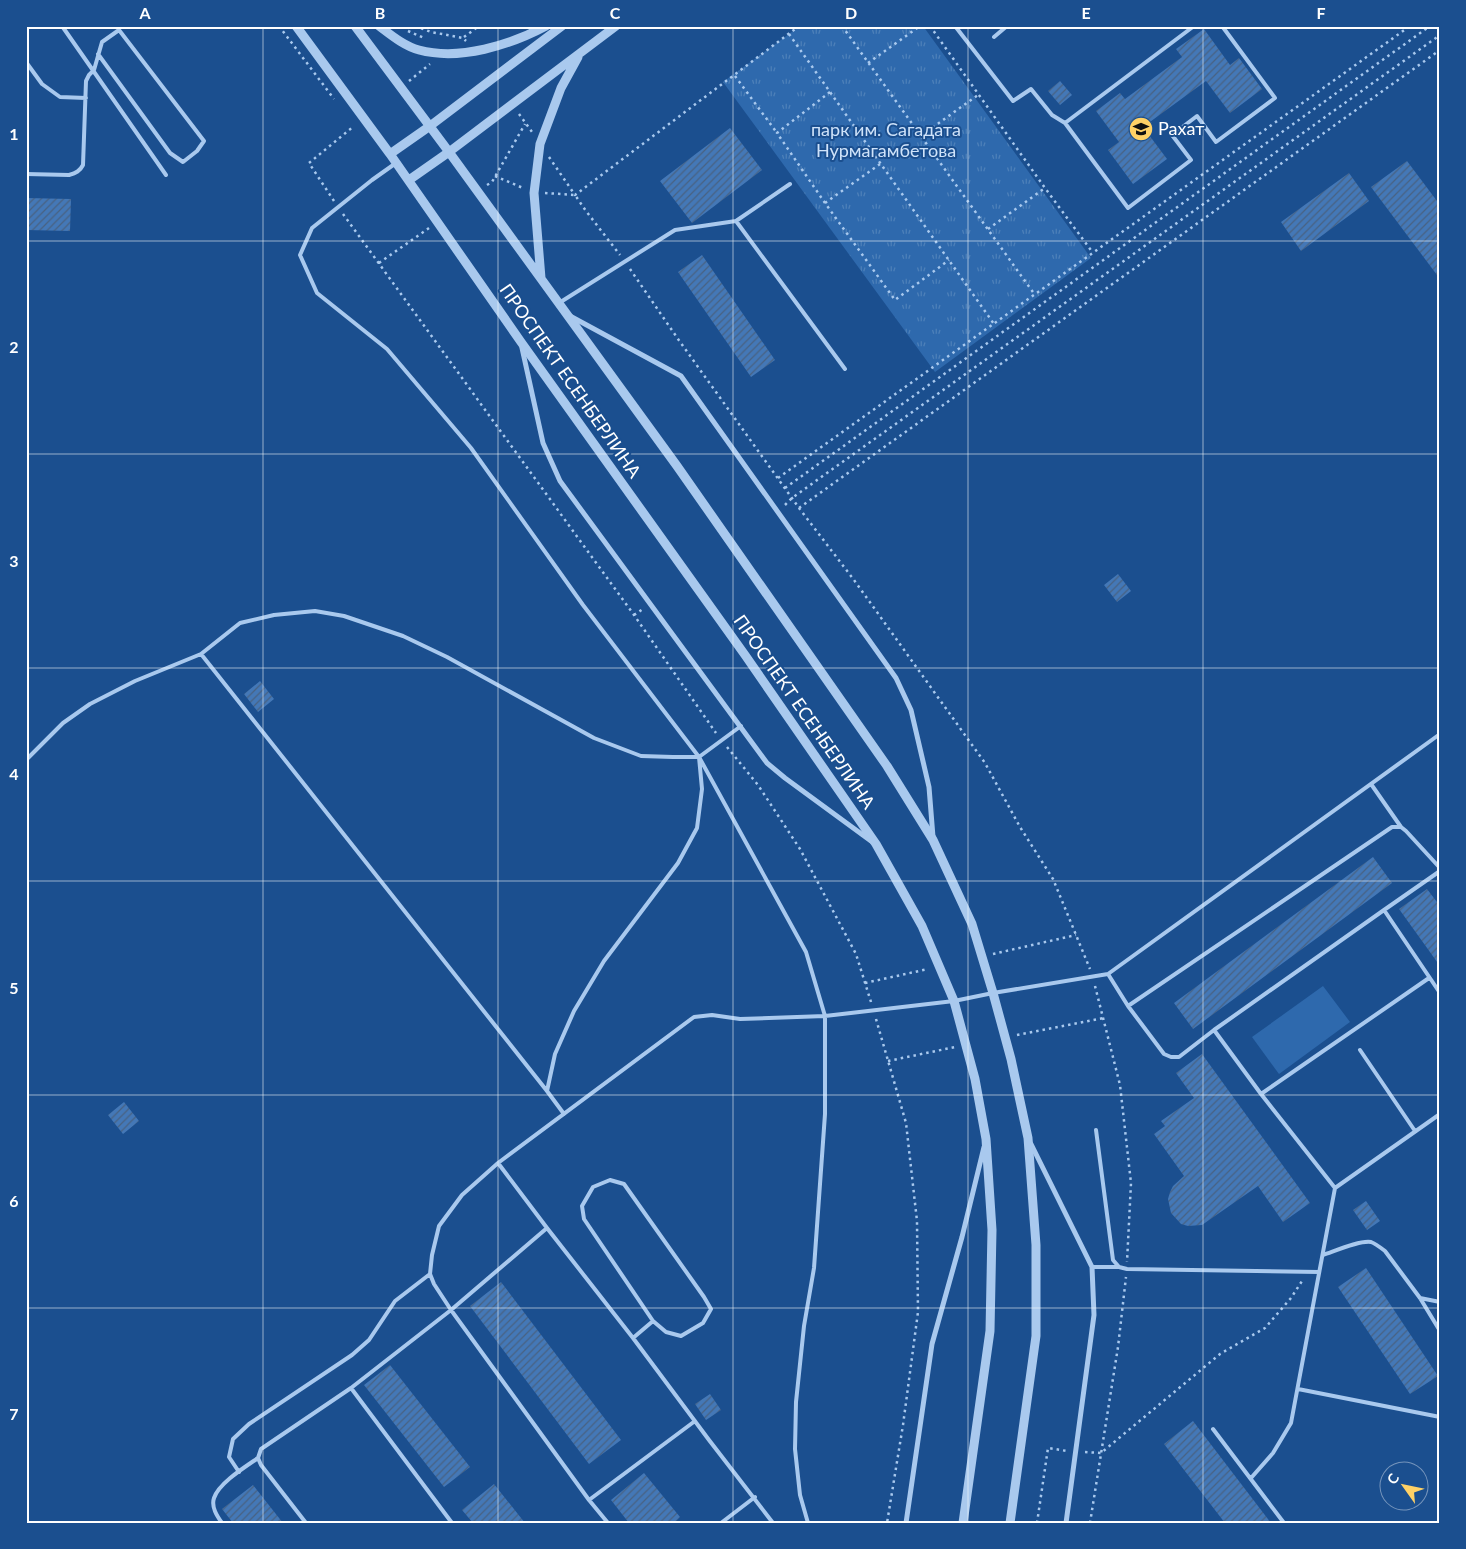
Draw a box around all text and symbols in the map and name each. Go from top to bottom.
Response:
text: A [138,3,151,22]
text: B [375,3,385,22]
text: C [610,3,621,22]
text: D [845,3,857,22]
text: E [1081,3,1091,22]
text: F [1316,3,1326,22]
school or university icon: Рахат [1128,116,1154,142]
place label: Рахат [1158,117,1204,139]
park label: парк им. Сагадата Нурмагамбетова [811,118,961,161]
text: 1 [9,124,19,143]
street label: ПРОСПЕКТ ЕСЕНБЕРЛИНА [495,279,647,482]
text: 2 [9,337,19,356]
text: 3 [9,551,19,570]
street label: ПРОСПЕКТ ЕСЕНБЕРЛИНА [729,610,881,813]
text: 4 [9,764,19,783]
text: 5 [9,978,19,997]
text: 6 [9,1191,19,1210]
text: 7 [9,1404,19,1423]
north arrow [1378,1462,1428,1512]
text: С [1383,1470,1403,1487]

